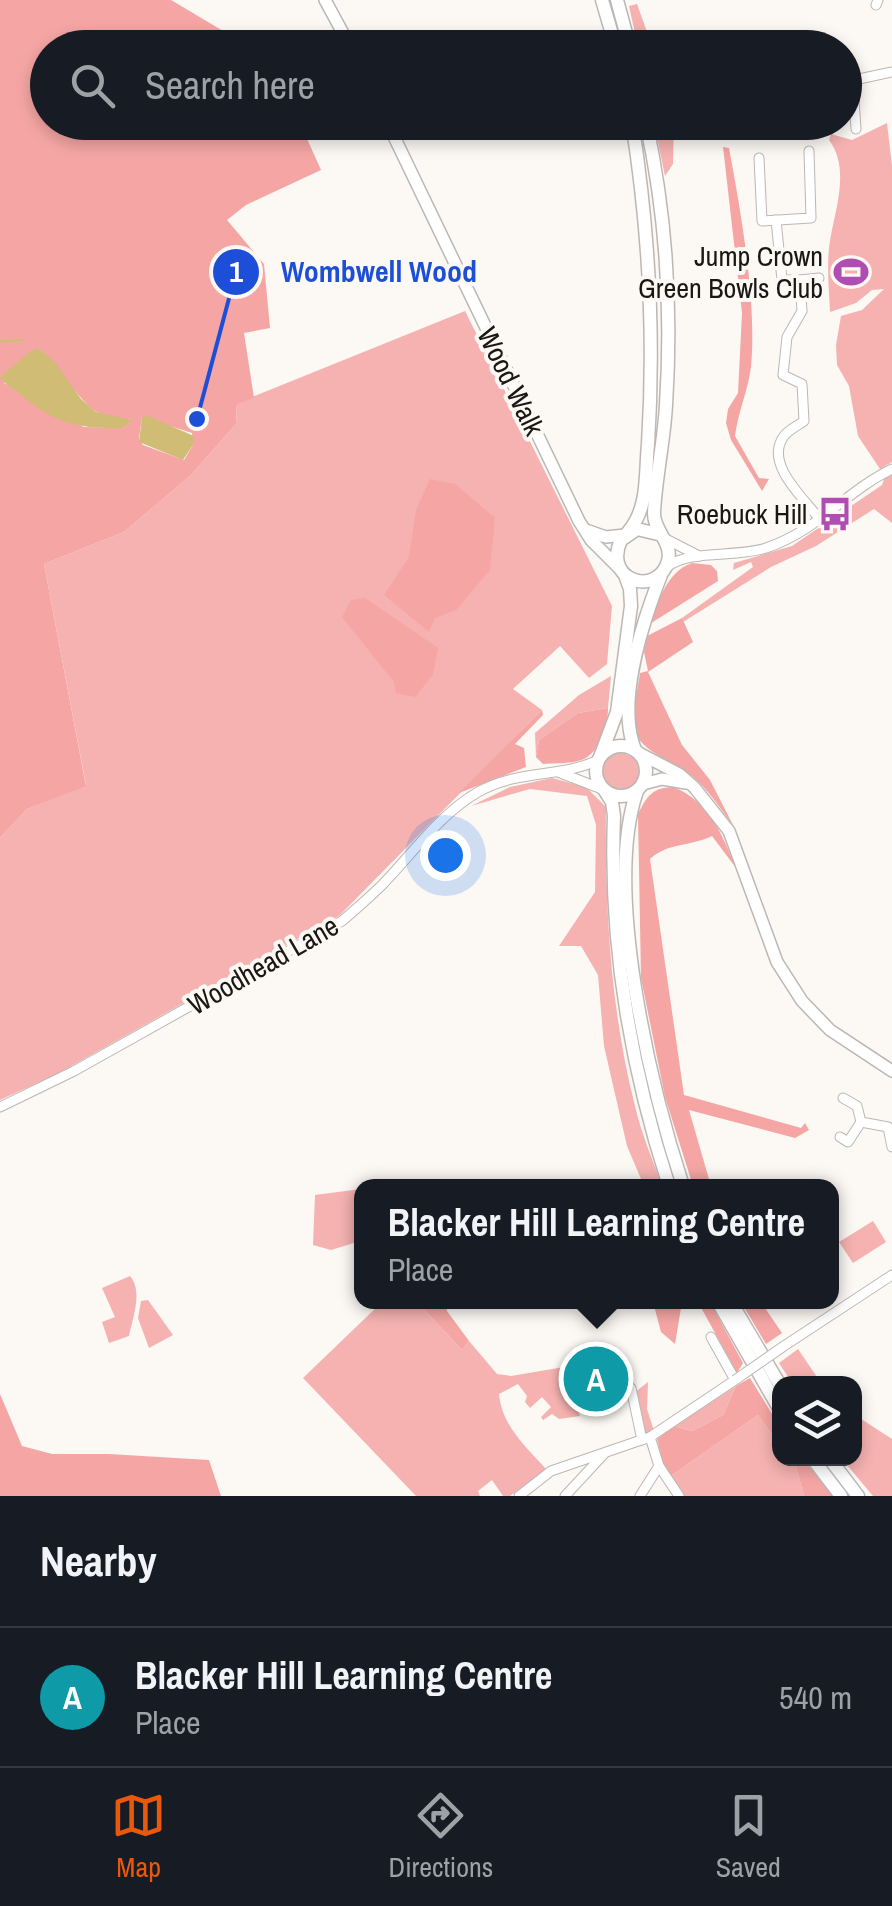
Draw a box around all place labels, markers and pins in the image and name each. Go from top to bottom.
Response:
place label: Jump Crown Green Bowls Club [638,237,823,307]
callout: Wombwell Wood [211,242,497,302]
sports icon: Jump Crown Green Bowls Club [832,253,870,291]
place label: Roebuck Hill [677,495,807,533]
bus stop icon: Roebuck Hill [816,495,854,533]
pin: A [564,1342,628,1416]

